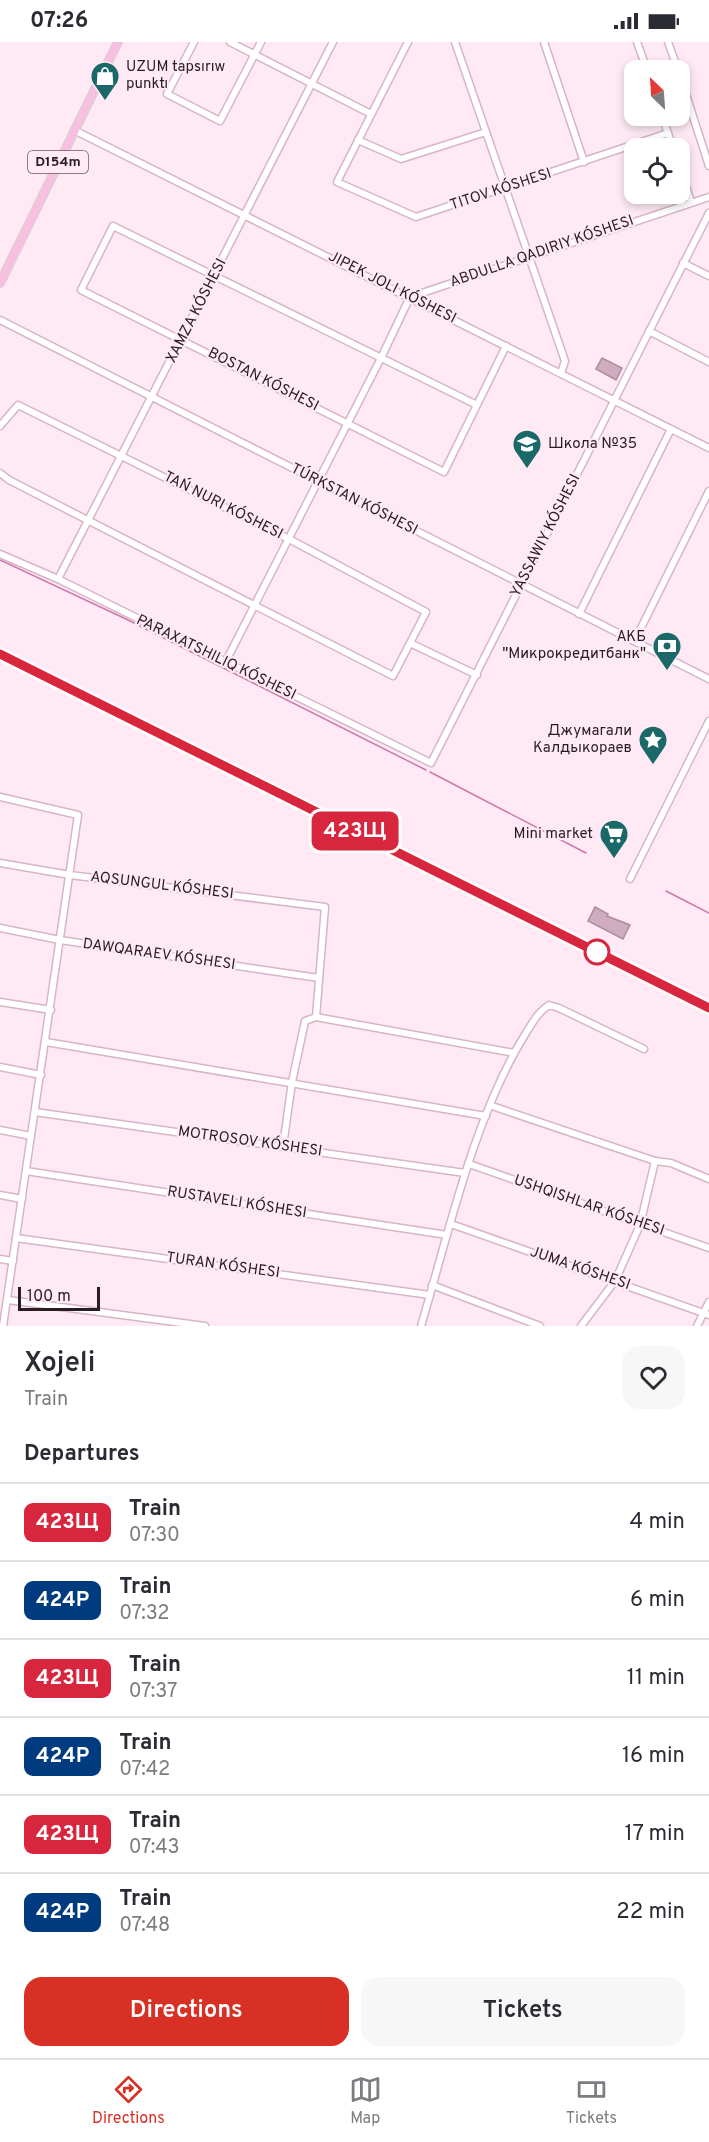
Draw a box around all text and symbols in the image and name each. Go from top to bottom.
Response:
text: 07:26 [30,8,88,35]
place label: UZUM tapsırıw punktı [126,58,225,94]
shop icon: UZUM tapsırıw punktı [89,60,121,102]
north arrow [624,60,690,126]
map controls [624,60,690,204]
button: locate [624,138,690,204]
road number: D154m [28,151,88,173]
street label: TITOV KÓSHESI [447,163,554,215]
street label: ABDULLA QADIRIY KÓSHESI [447,210,636,292]
street label: JIPEK JOLI KÓSHESI [325,246,460,328]
street label: XAMZA KÓSHESI [161,255,232,367]
street label: BOSTAN KÓSHESI [204,342,323,416]
school or university icon: Школа №35 [511,428,543,470]
place label: Школа №35 [548,435,637,454]
street label: TÚRKSTAN KÓSHESI [287,458,422,540]
street label: TAŃ NURI KÓSHESI [160,466,287,544]
street label: YASSAWIY KÓSHESI [505,470,585,601]
street label: PARAXATSHILIQ KÓSHESI [133,609,300,705]
place label: АКБ "Микрокредитбанк" [502,628,646,664]
bank icon: АКБ "Микрокредитбанк" [651,630,683,672]
place label: Джумагали Калдыкораев [533,722,632,758]
place icon: Джумагали Калдыкораев [637,724,669,766]
line badge: 423Щ [313,812,397,850]
text: 423Щ [324,818,386,845]
supermarket icon: Mini market [598,818,630,860]
place label: Mini market [514,825,593,844]
street label: AQSUNGUL KÓSHESI [89,866,235,904]
street label: DAWQARAEV KÓSHESI [81,933,237,975]
unlabelled marker [584,939,610,965]
street label: MOTROSOV KÓSHESI [177,1120,324,1162]
street label: USHQISHLAR KÓSHESI [511,1169,668,1241]
street label: RUSTAVELI KÓSHESI [166,1181,308,1223]
street label: JUMA KÓSHESI [527,1241,633,1295]
street label: TURAN KÓSHESI [165,1247,281,1283]
scale bar [18,1284,100,1312]
text: 100 m [27,1287,71,1307]
text: Xojeli [24,1346,95,1382]
button: heart [622,1346,685,1409]
text: Train [24,1387,68,1413]
text: Departures [24,1441,140,1468]
text: Train [129,1496,181,1523]
text: 423Щ [36,1509,99,1536]
text: 4 min [630,1509,685,1536]
text: 07:30 [129,1523,180,1549]
text: Train [119,1574,172,1601]
text: 424Р [36,1587,89,1614]
text: 6 min [630,1587,685,1614]
text: 07:32 [119,1601,170,1627]
text: Train [129,1652,181,1679]
text: 423Щ [36,1665,99,1692]
text: 11 min [627,1665,685,1692]
text: 07:37 [129,1679,177,1705]
text: Train [119,1730,172,1757]
text: 424Р [36,1743,89,1770]
text: 16 min [622,1743,685,1770]
text: 07:42 [119,1757,170,1783]
text: Train [129,1808,181,1835]
text: 423Щ [36,1821,99,1848]
text: 17 min [625,1821,685,1848]
text: 07:43 [129,1835,180,1861]
text: Train [119,1886,172,1913]
text: 424Р [36,1899,89,1926]
text: 22 min [616,1899,685,1926]
text: 07:48 [119,1913,170,1939]
button: Directions [24,1977,349,2046]
button: Tickets [361,1977,685,2046]
tab: Directions [92,2073,165,2129]
tab: Map [349,2073,382,2129]
tab: Tickets [566,2073,617,2129]

